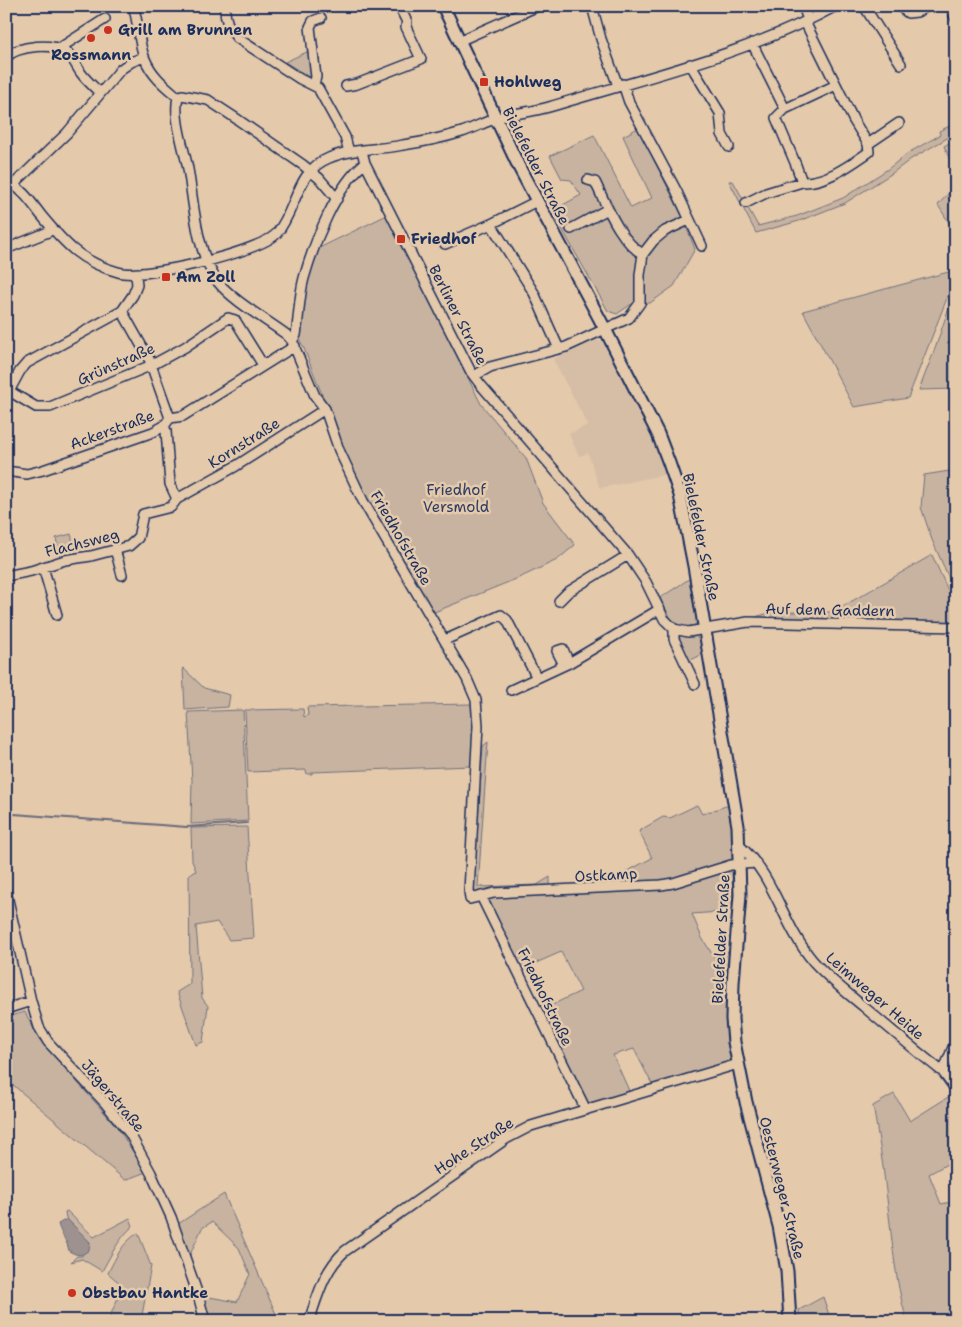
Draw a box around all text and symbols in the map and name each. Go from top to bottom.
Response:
place label: Grill am Brunnen [118,20,252,40]
marker: Grill am Brunnen [102,24,114,36]
marker: Rossmann [85,32,97,44]
place label: Rossmann [51,45,131,65]
place label: Hohlweg [494,72,562,92]
marker: Hohlweg [478,76,490,88]
street label: Bielefelder Straße [498,104,574,228]
place label: Friedhof [411,229,477,249]
marker: Friedhof [395,233,407,245]
street label: Berliner Straße [424,261,492,369]
place label: Am Zoll [176,267,235,287]
marker: Am Zoll [160,271,172,283]
street label: Grünstraße [74,338,158,390]
street label: Ackerstraße [67,406,157,454]
street label: Kornstraße [204,413,284,473]
street label: Bielefelder Straße [678,471,724,603]
park label: Friedhof Versmold [423,480,490,517]
street label: Friedhofstraße [366,487,436,589]
street label: Flachsweg [43,524,121,562]
street label: Auf dem Gaddern [765,599,895,621]
street label: Ostkamp [574,863,638,887]
street label: Bielefelder Straße [708,874,734,1004]
street label: Friedhofstraße [513,945,577,1049]
street label: Leimweger Heide [821,948,929,1044]
street label: Jägerstraße [77,1055,149,1137]
street label: Hohe Straße [430,1113,518,1179]
street label: Oesterweger Straße [755,1115,809,1261]
place label: Obstbau Hantke [82,1283,208,1303]
marker: Obstbau Hantke [66,1287,78,1299]

